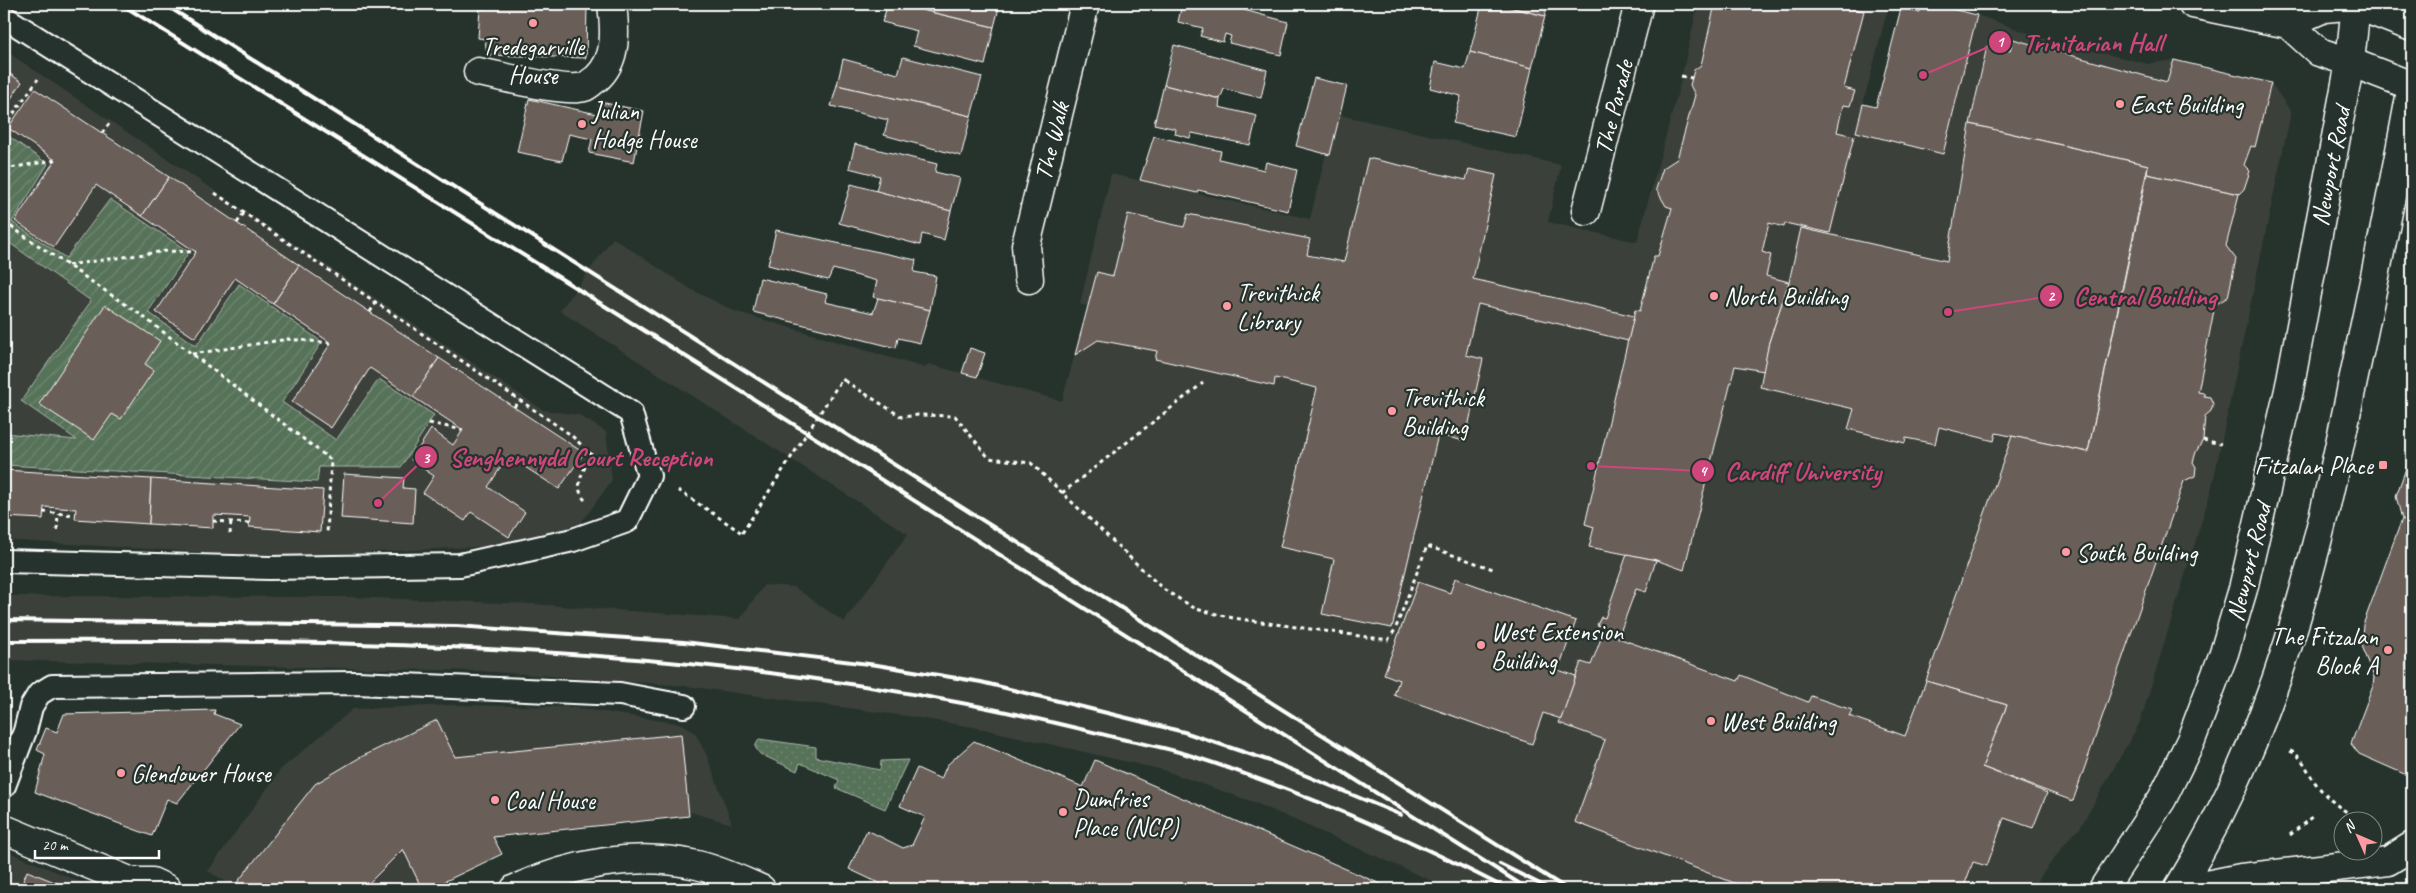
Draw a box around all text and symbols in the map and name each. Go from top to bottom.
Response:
marker: Tredegarville House [527,17,539,29]
callout: Trinitarian Hall [1988,21,2173,62]
text: Trinitarian Hall [2023,26,2168,59]
place label: Tredegarville House [482,31,586,92]
text: 1 [1997,33,2006,52]
street label: The Parade [1587,55,1641,157]
place label: East Building [2130,89,2245,121]
place label: Julian Hodge House [591,95,698,156]
street label: The Walk [1027,97,1078,183]
marker: East Building [2114,98,2126,110]
street label: Newport Road [2304,100,2359,228]
marker: Julian Hodge House [576,118,588,130]
callout: Central Building [2039,275,2226,316]
place label: Trevithick Library [1237,277,1321,338]
text: Central Building [2074,280,2219,313]
place label: North Building [1724,281,1849,313]
text: 2 [2048,287,2056,306]
marker: North Building [1708,290,1720,302]
marker: Trevithick Library [1221,300,1233,312]
place label: Trevithick Building [1402,382,1486,443]
marker: Trevithick Building [1386,405,1398,417]
callout: Senghennydd Court Reception [414,437,723,478]
text: Senghennydd Court Reception [449,441,714,474]
text: 3 [423,449,431,468]
place label: Fitzalan Place [2255,450,2375,482]
callout: Cardiff University [1690,451,1892,492]
text: Cardiff University [1725,455,1883,488]
marker: Fitzalan Place [2377,459,2389,471]
text: 4 [1700,462,1709,481]
street label: Newport Road [2219,496,2280,625]
place label: South Building [2076,537,2199,569]
marker: South Building [2060,546,2072,558]
place label: West Extension Building [1491,616,1624,677]
place label: The Fitzalan Block A [2271,621,2379,682]
marker: West Extension Building [1475,639,1487,651]
marker: The Fitzalan Block A [2382,644,2394,656]
place label: West Building [1721,706,1838,738]
marker: West Building [1705,715,1717,727]
place label: Glendower House [131,758,272,790]
marker: Glendower House [115,767,127,779]
place label: Dumfries Place (NCP) [1073,783,1180,844]
place label: Coal House [505,785,597,817]
marker: Coal House [489,794,501,806]
marker: Dumfries Place (NCP) [1057,806,1069,818]
north arrow [2334,810,2384,860]
text: N [2340,816,2360,836]
scale bar [35,828,159,860]
text: 20 m [42,836,69,855]

